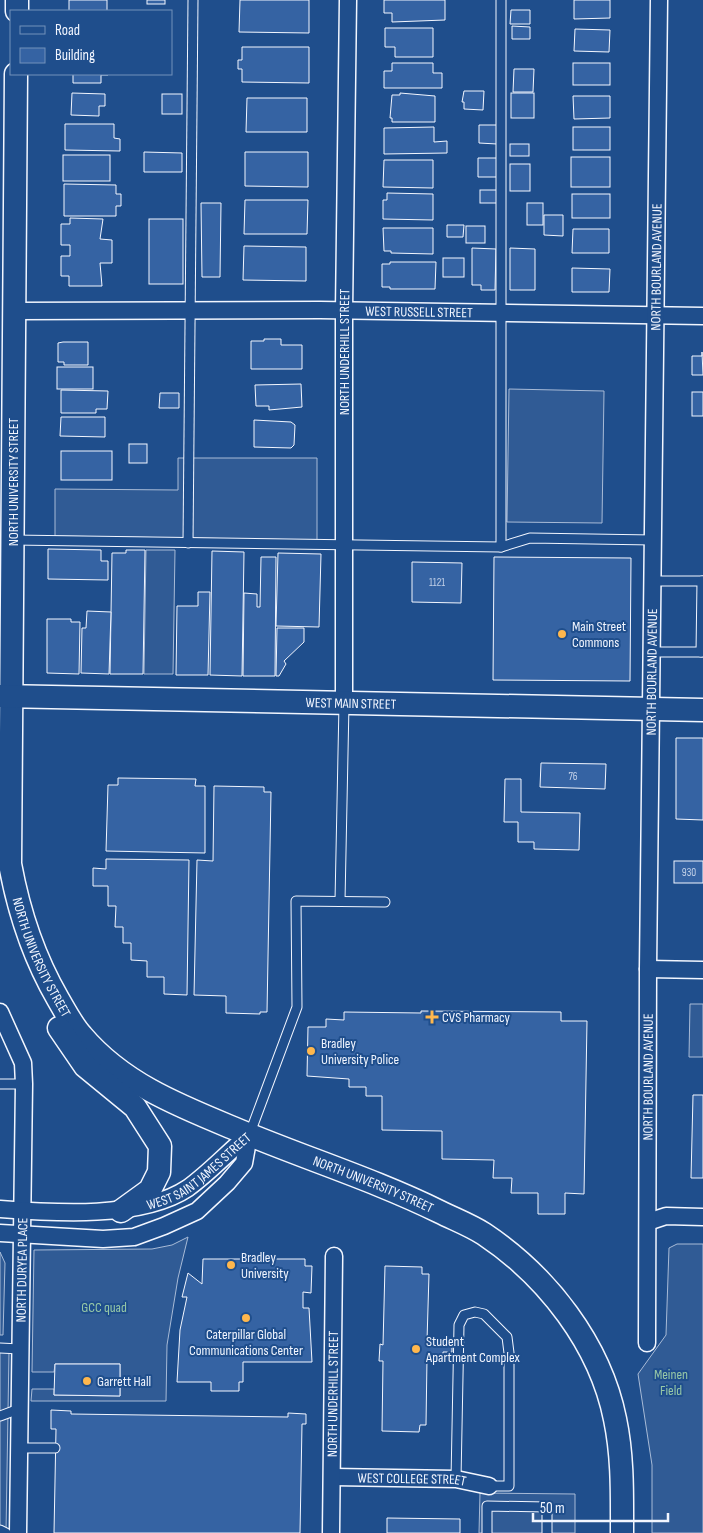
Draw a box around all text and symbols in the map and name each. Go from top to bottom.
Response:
legend [10,10,172,75]
text: Road [55,21,80,40]
text: Building [55,46,95,65]
street label: NORTH BOURLAND AVENUE [647,203,665,331]
street label: NORTH UNDERHILL STREET [335,288,353,415]
street label: WEST RUSSELL STREET [365,302,473,321]
street label: NORTH UNIVERSITY STREET [5,417,22,546]
house number: 1121 [429,576,445,589]
street label: NORTH BOURLAND AVENUE [642,608,661,736]
place label: Main Street Commons [572,618,626,651]
marker: Main Street Commons [556,628,568,640]
street label: WEST MAIN STREET [305,694,397,712]
house number: 76 [568,770,578,783]
house number: 930 [682,866,696,879]
street label: NORTH UNIVERSITY STREET [9,896,75,1020]
place label: CVS Pharmacy [442,1009,511,1026]
marker: CVS Pharmacy [426,1011,438,1023]
street label: NORTH BOURLAND AVENUE [639,1013,656,1141]
place label: Bradley University Police [321,1035,399,1068]
marker: Bradley University Police [305,1045,317,1057]
street label: WEST SAINT JAMES STREET [145,1129,254,1213]
street label: NORTH UNIVERSITY STREET [311,1152,437,1216]
street label: NORTH DURYEA PLACE [13,1217,31,1323]
place label: Bradley University [241,1249,289,1282]
marker: Bradley University [225,1259,237,1271]
park label: GCC quad [81,1299,127,1316]
marker: Caterpillar Global Communications Center [240,1312,252,1324]
place label: Caterpillar Global Communications Center [189,1326,303,1359]
street label: NORTH UNDERHILL STREET [323,1330,342,1457]
place label: Student Apartment Complex [425,1333,520,1366]
marker: Student Apartment Complex [410,1343,422,1355]
park label: Meinen Field [654,1366,688,1399]
place label: Garrett Hall [97,1373,151,1390]
marker: Garrett Hall [81,1375,93,1387]
street label: WEST COLLEGE STREET [358,1469,468,1490]
scale bar [533,1490,668,1522]
text: 50 m [540,1499,565,1518]

